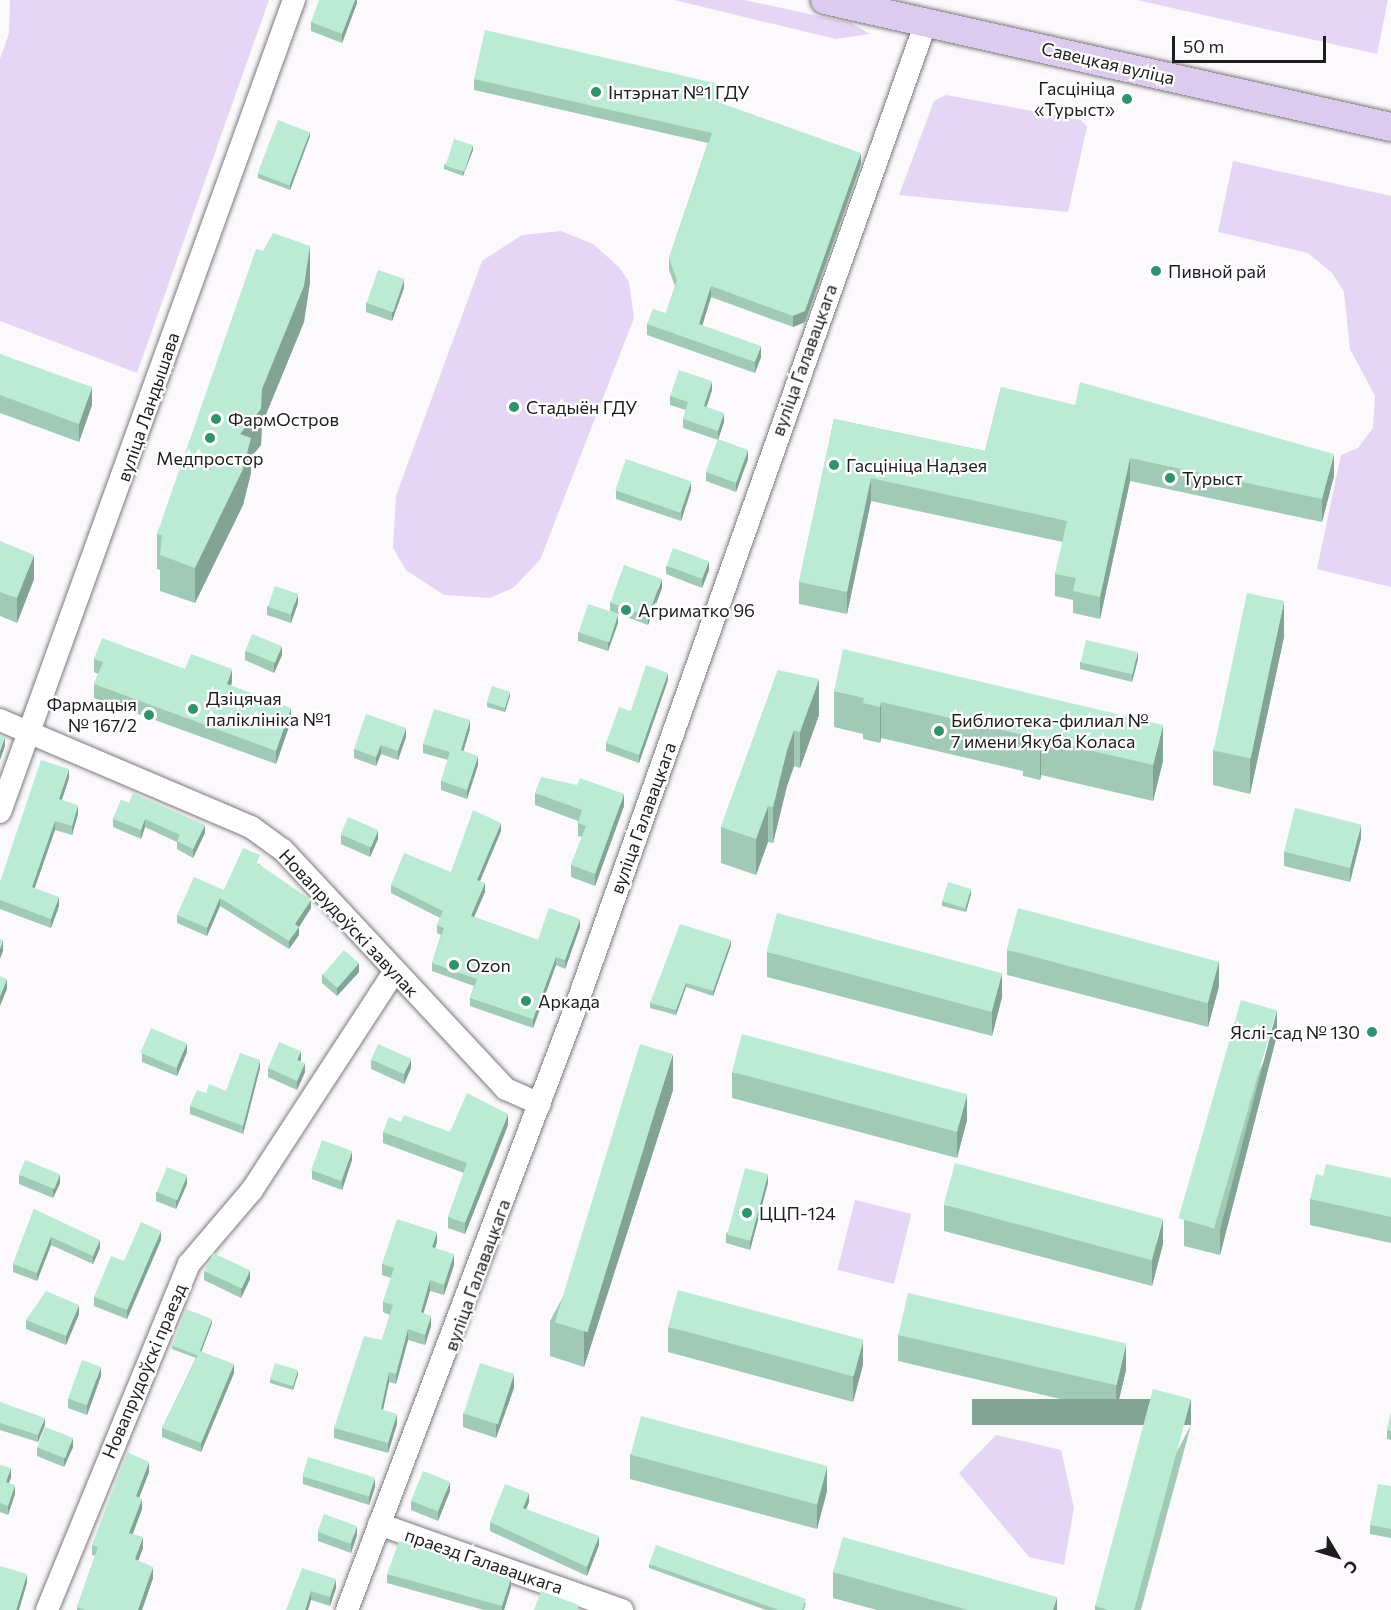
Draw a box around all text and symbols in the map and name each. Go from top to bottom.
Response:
scale bar [1175,24,1330,62]
text: 50 m [1183,35,1224,57]
street label: Савецкая вуліца [1039,37,1177,89]
place label: Гасцініца «Турыст» [1034,78,1115,121]
place label: Інтэрнат №1 ГДУ [608,81,750,103]
marker: Інтэрнат №1 ГДУ [589,85,603,99]
marker: Гасцініца «Турыст» [1120,92,1134,106]
place label: Пивной рай [1168,260,1266,282]
marker: Пивной рай [1149,264,1163,278]
street label: вуліца Галавацкага [767,281,841,439]
street label: вуліца Ландышава [112,330,184,484]
place label: Стадыён ГДУ [526,396,637,418]
marker: Стадыён ГДУ [507,400,521,414]
place label: ФармОстров [228,408,339,430]
marker: ФармОстров [209,412,223,426]
marker: Медпростор [203,431,217,445]
place label: Медпростор [156,447,264,469]
place label: Гасцініца Надзея [846,454,987,476]
marker: Гасцініца Надзея [827,458,841,472]
place label: Турыст [1182,467,1243,489]
marker: Турыст [1163,471,1177,485]
place label: Агриматко 96 [638,599,755,621]
marker: Агриматко 96 [619,603,633,617]
place label: Дзіцячая паліклініка №1 [206,688,331,730]
place label: Фармацыя № 167/2 [47,694,137,736]
marker: Дзіцячая паліклініка №1 [184,700,202,718]
marker: Фармацыя № 167/2 [142,708,156,722]
place label: Библиотека-филиал № 7 имени Якуба Коласа [951,710,1149,752]
marker: Библиотека-филиал № 7 имени Якуба Коласа [932,724,946,738]
street label: вуліца Галавацкага [606,739,680,897]
street label: Новапрудоўскі завулак [275,844,423,1002]
place label: Ozon [466,954,511,976]
marker: Ozon [447,958,461,972]
place label: Аркада [538,990,600,1012]
marker: Аркада [519,994,533,1008]
place label: Яслі-сад № 130 [1230,1021,1360,1043]
marker: Яслі-сад № 130 [1365,1025,1379,1039]
street label: вуліца Галавацкага [440,1196,514,1354]
place label: ЦЦП-124 [759,1202,836,1224]
marker: ЦЦП-124 [740,1206,754,1220]
street label: Новапрудоўскі праезд [97,1280,191,1462]
street label: праезд Галавацкага [402,1524,566,1598]
north arrow [1307,1526,1367,1586]
text: С [1341,1557,1362,1578]

